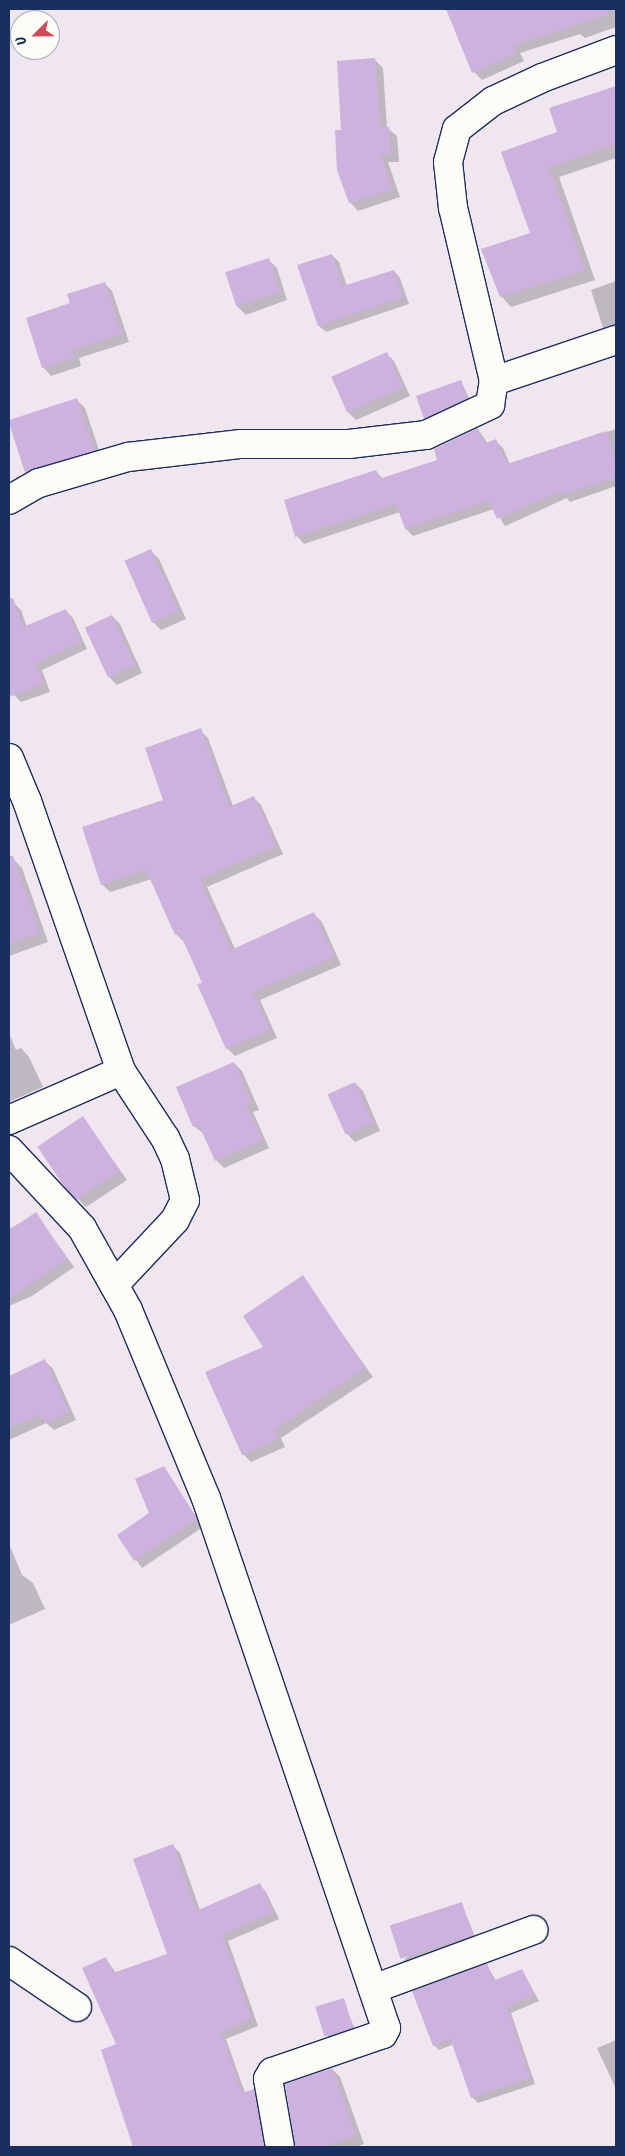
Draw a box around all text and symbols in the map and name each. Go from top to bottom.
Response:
north arrow [10,10,60,60]
text: U [10,32,34,49]

